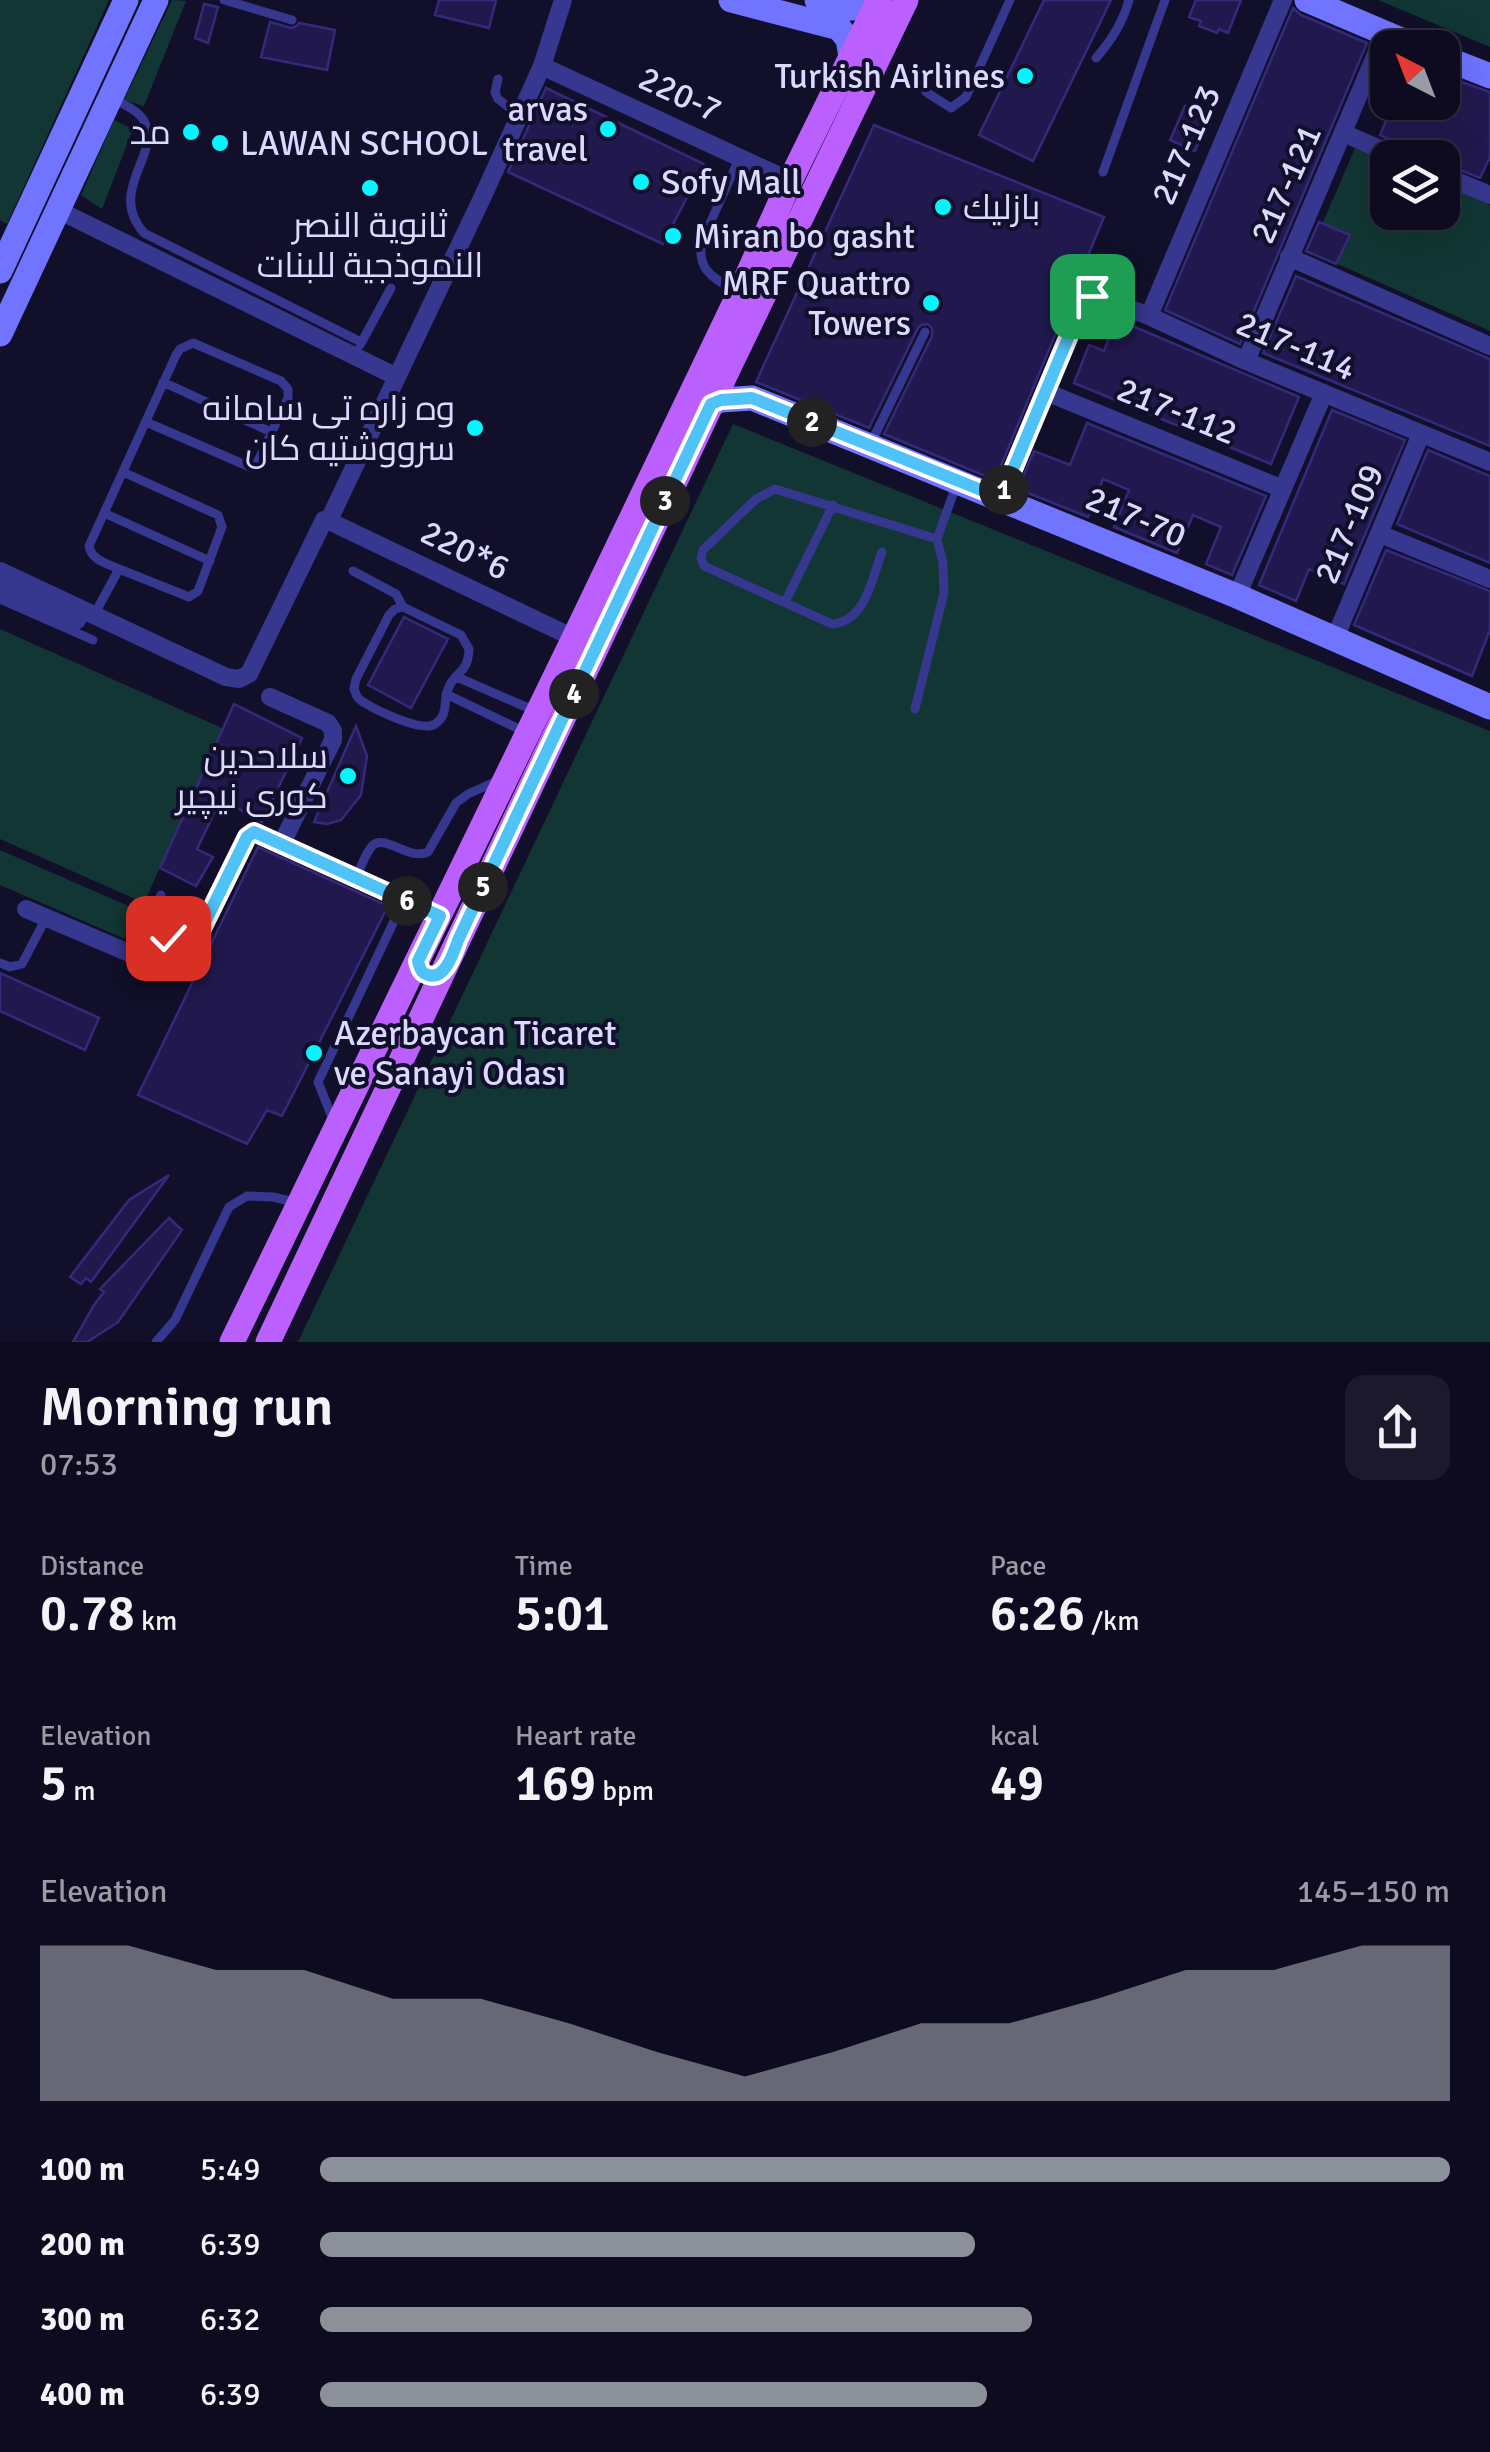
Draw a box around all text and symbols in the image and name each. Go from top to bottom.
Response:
north arrow [1370,30,1460,120]
map controls [1370,30,1460,230]
place label: Turkish Airlines [774,55,1005,98]
street label: 220-7 [632,56,728,132]
marker: Turkish Airlines [1014,65,1036,87]
street label: 217-123 [1142,79,1230,211]
place label: arvas travel [503,88,588,171]
place label: مد [130,111,171,154]
marker: arvas travel [597,118,619,140]
street label: 217-121 [1241,118,1331,250]
marker: مد [180,121,202,143]
place label: LAWAN SCHOOL [240,122,488,165]
marker: LAWAN SCHOOL [209,132,231,154]
button: layers [1370,140,1460,230]
place label: Sofy Mall [661,161,801,204]
marker: Sofy Mall [630,171,652,193]
marker: ثانوية النصر النموذجية للبنات [359,177,381,199]
place label: بازليك [963,186,1040,229]
marker: بازليك [932,196,954,218]
place label: ثانوية النصر النموذجية للبنات [257,204,483,287]
place label: Miran bo gasht [693,215,915,258]
marker: Miran bo gasht [662,225,684,247]
pin [1050,254,1135,339]
place label: MRF Quattro Towers [722,262,911,345]
icon: arrive [1065,269,1120,324]
marker: MRF Quattro Towers [920,292,942,314]
street label: 217-114 [1230,302,1362,390]
street label: 217-112 [1111,368,1243,454]
place label: وه زاره تى سامانه سرووشتيه كان [202,387,455,470]
pin: 2 [787,397,837,447]
text: 2 [804,405,820,439]
marker: وه زاره تى سامانه سرووشتيه كان [464,417,486,439]
street label: 217-109 [1305,458,1393,590]
pin: 1 [979,465,1029,515]
text: 1 [996,473,1012,507]
pin: 3 [640,476,690,526]
street label: 217-70 [1079,477,1193,557]
text: 3 [657,484,673,518]
street label: 220*6 [414,510,516,590]
pin: 4 [549,669,599,719]
text: 4 [566,677,582,711]
place label: سلاحدین كوری نیچیر [174,735,328,819]
marker: سلاحدین كوری نیچیر [337,765,359,787]
pin: 5 [458,862,508,912]
text: 5 [475,870,491,904]
pin: 6 [382,876,432,926]
text: 6 [399,884,415,918]
pin [126,896,211,981]
icon: check [141,911,196,966]
place label: Azerbaycan Ticaret ve Sanayi Odası [334,1012,617,1095]
marker: Azerbaycan Ticaret ve Sanayi Odası [303,1042,325,1064]
text: Morning run [40,1373,333,1441]
button: share [1345,1375,1450,1480]
text: 07:53 [40,1445,118,1484]
text: Distance [40,1549,144,1583]
text: Time [515,1549,573,1583]
text: Pace [990,1549,1046,1583]
text: 0.78 [40,1583,135,1645]
text: 5:01 [515,1583,610,1645]
text: 6:26 [990,1583,1085,1645]
text: km [135,1604,177,1638]
text: /km [1085,1604,1139,1638]
text: Elevation [40,1719,152,1753]
text: Heart rate [515,1719,637,1753]
text: kcal [990,1719,1039,1753]
text: 5 [40,1753,67,1815]
text: 169 [515,1753,596,1815]
text: 49 [990,1753,1044,1815]
text: m [67,1774,96,1808]
text: bpm [596,1774,654,1808]
text: Elevation [40,1872,167,1911]
text: 145–150 m [1297,1872,1450,1911]
text: 100 m [40,2150,125,2189]
text: 5:49 [200,2150,260,2189]
text: 200 m [40,2225,125,2264]
text: 6:39 [200,2225,260,2264]
text: 300 m [40,2300,125,2339]
text: 6:32 [200,2300,260,2339]
text: 400 m [40,2375,125,2414]
text: 6:39 [200,2375,260,2414]

